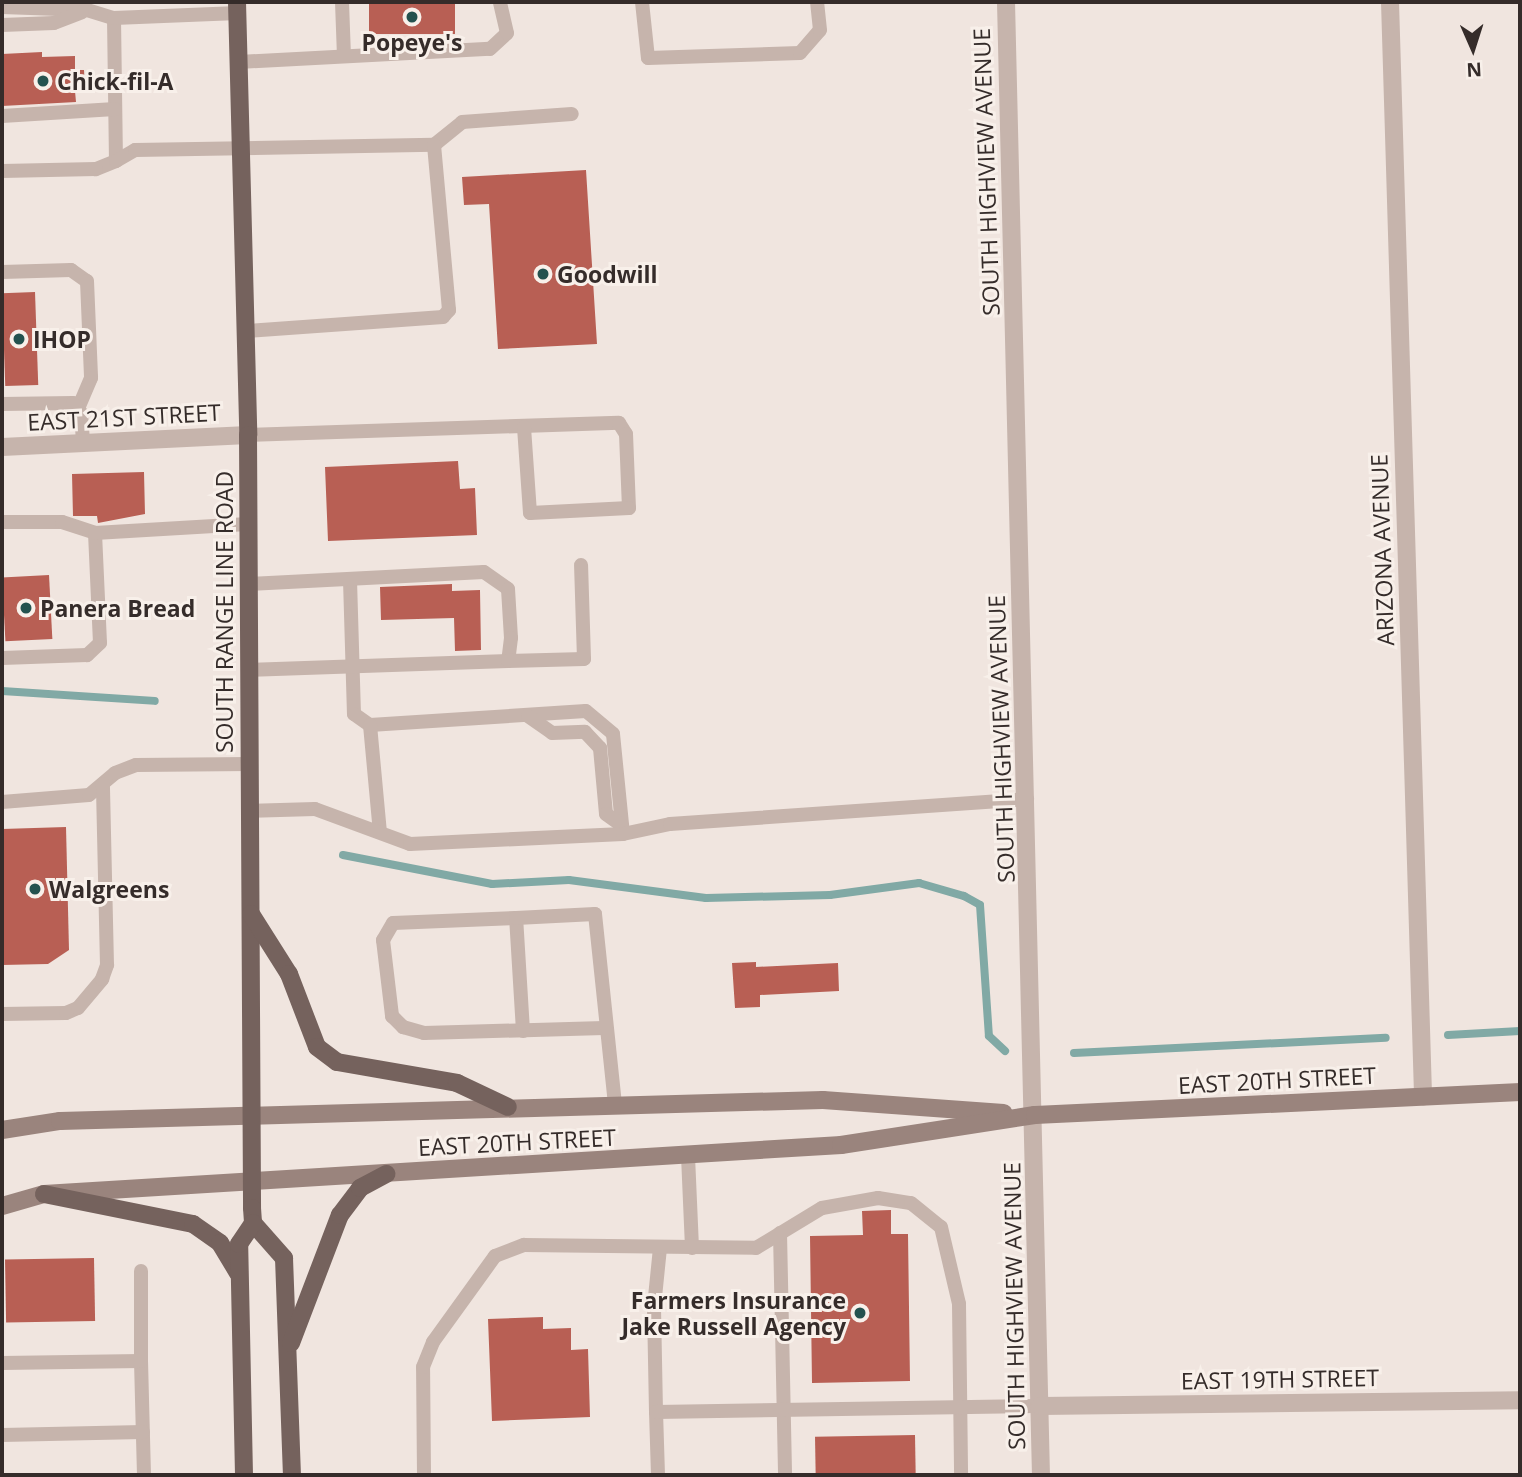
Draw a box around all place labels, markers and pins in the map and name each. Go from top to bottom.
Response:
marker: Popeye's [404,9,420,25]
place label: Popeye's [361,28,463,56]
place label: Chick-fil-A [57,67,173,95]
marker: Chick-fil-A [35,73,51,89]
place label: Goodwill [557,260,657,288]
marker: Goodwill [535,266,551,282]
place label: IHOP [33,325,91,353]
marker: IHOP [11,331,27,347]
place label: Panera Bread [40,594,195,622]
marker: Panera Bread [18,600,34,616]
place label: Walgreens [49,875,169,903]
marker: Walgreens [27,881,43,897]
place label: Farmers Insurance Jake Russell Agency [621,1286,846,1340]
marker: Farmers Insurance Jake Russell Agency [852,1305,868,1321]

